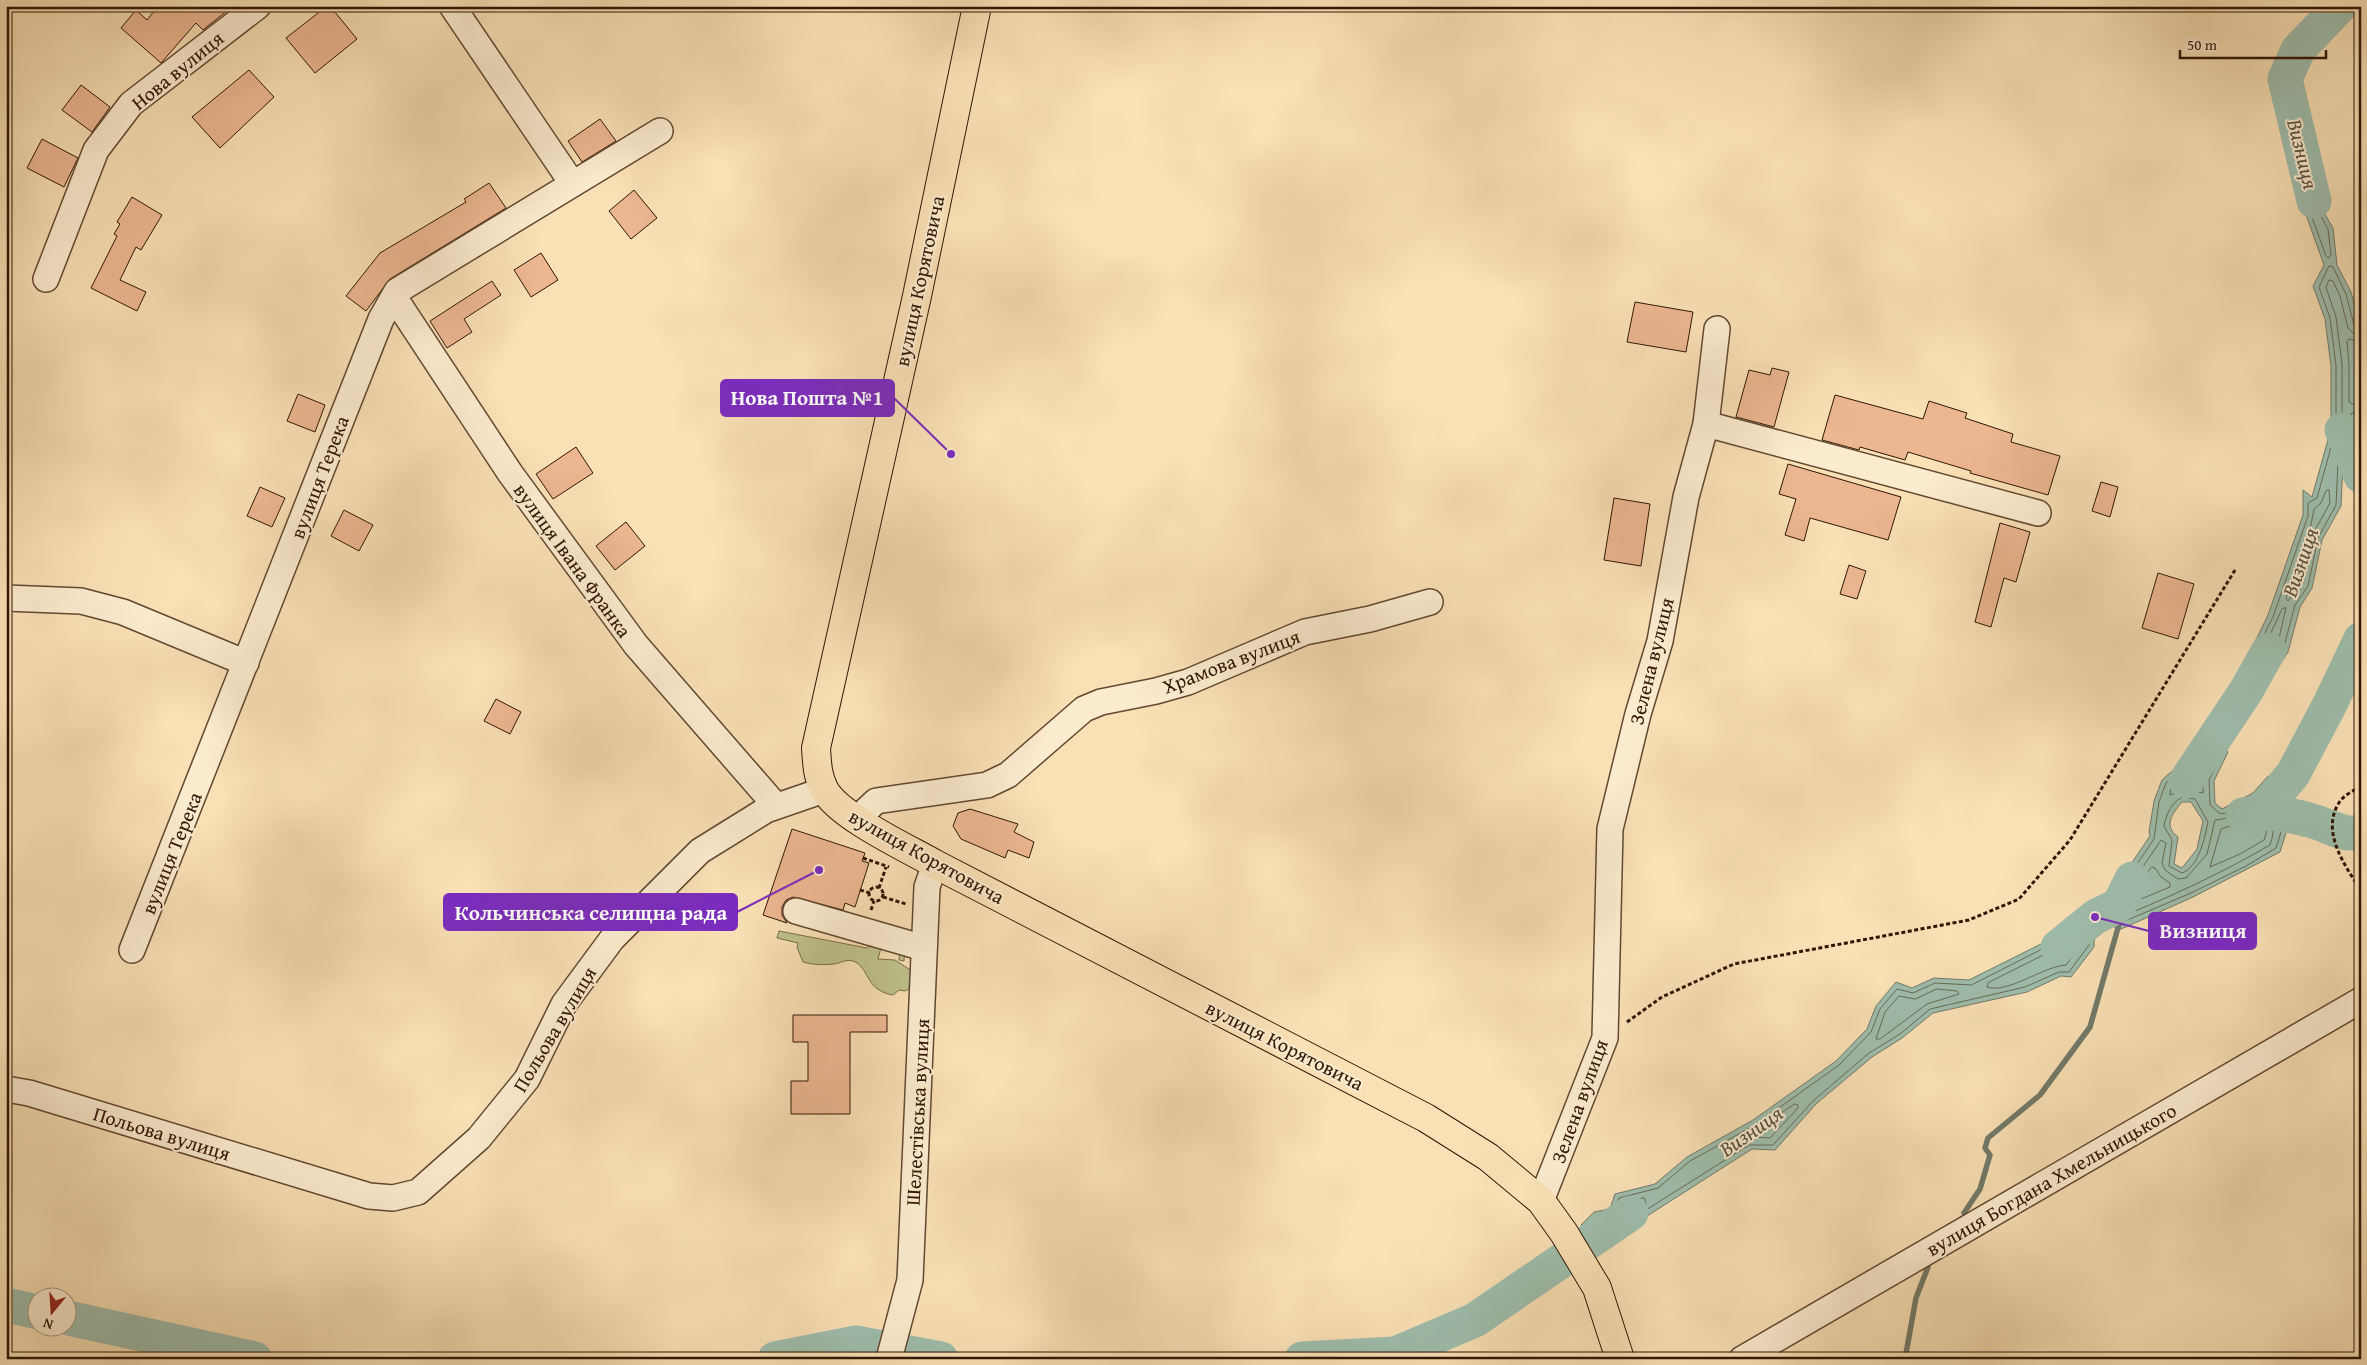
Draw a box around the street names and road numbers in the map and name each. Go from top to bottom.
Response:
street label: Нова вулиця [125,24,229,116]
street label: вулиця Корятовича [887,192,951,369]
street label: вулиця Терека [282,411,356,543]
street label: вулиця Івана Франка [507,477,639,644]
street label: Зелена вулиця [1621,594,1681,728]
street label: Храмова вулиця [1158,621,1304,701]
street label: вулиця Терека [133,787,209,918]
street label: вулиця Корятовича [844,801,1010,911]
street label: Польова вулиця [505,961,603,1097]
street label: вулиця Корятовича [1201,993,1369,1098]
street label: Шелестівська вулиця [898,1018,936,1206]
street label: Зелена вулиця [1543,1035,1615,1167]
street label: вулиця Богдана Хмельницького [1920,1095,2182,1263]
street label: Польова вулиця [90,1098,234,1168]

